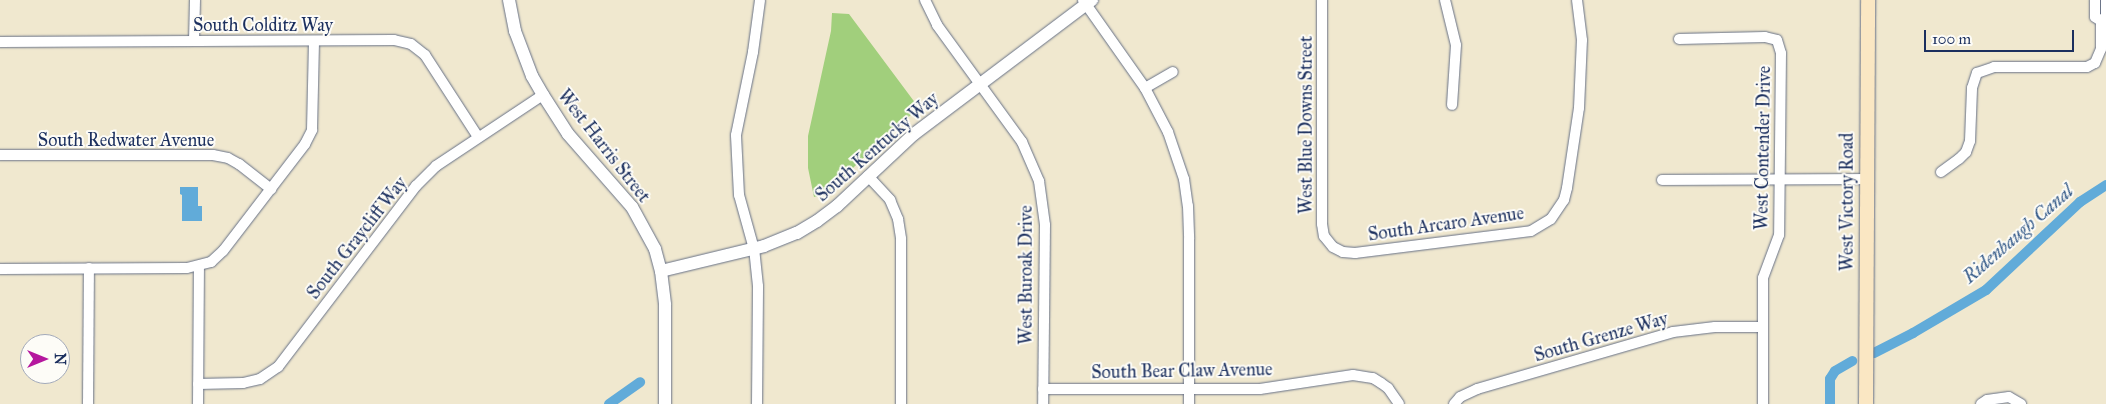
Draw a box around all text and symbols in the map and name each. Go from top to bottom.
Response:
street label: South Colditz Way [193,14,333,36]
scale bar [1926,20,2076,52]
text: 100 m [1932,30,1971,48]
street label: West Blue Downs Street [1295,36,1317,214]
street label: West Contender Drive [1751,66,1775,230]
street label: West Harris Street [553,85,655,207]
street label: South Kentucky Way [811,88,943,206]
street label: South Redwater Avenue [38,129,214,151]
street label: West Victory Road [1836,133,1858,271]
street label: South Graycliff Way [303,173,411,303]
water label: Ridenbaugh Canal [1958,180,2078,288]
street label: South Arcaro Avenue [1367,202,1525,246]
street label: West Buroak Drive [1015,205,1037,345]
street label: South Grenze Way [1532,308,1670,366]
north arrow [20,334,70,384]
text: N [51,353,68,365]
street label: South Bear Claw Avenue [1091,359,1273,383]

